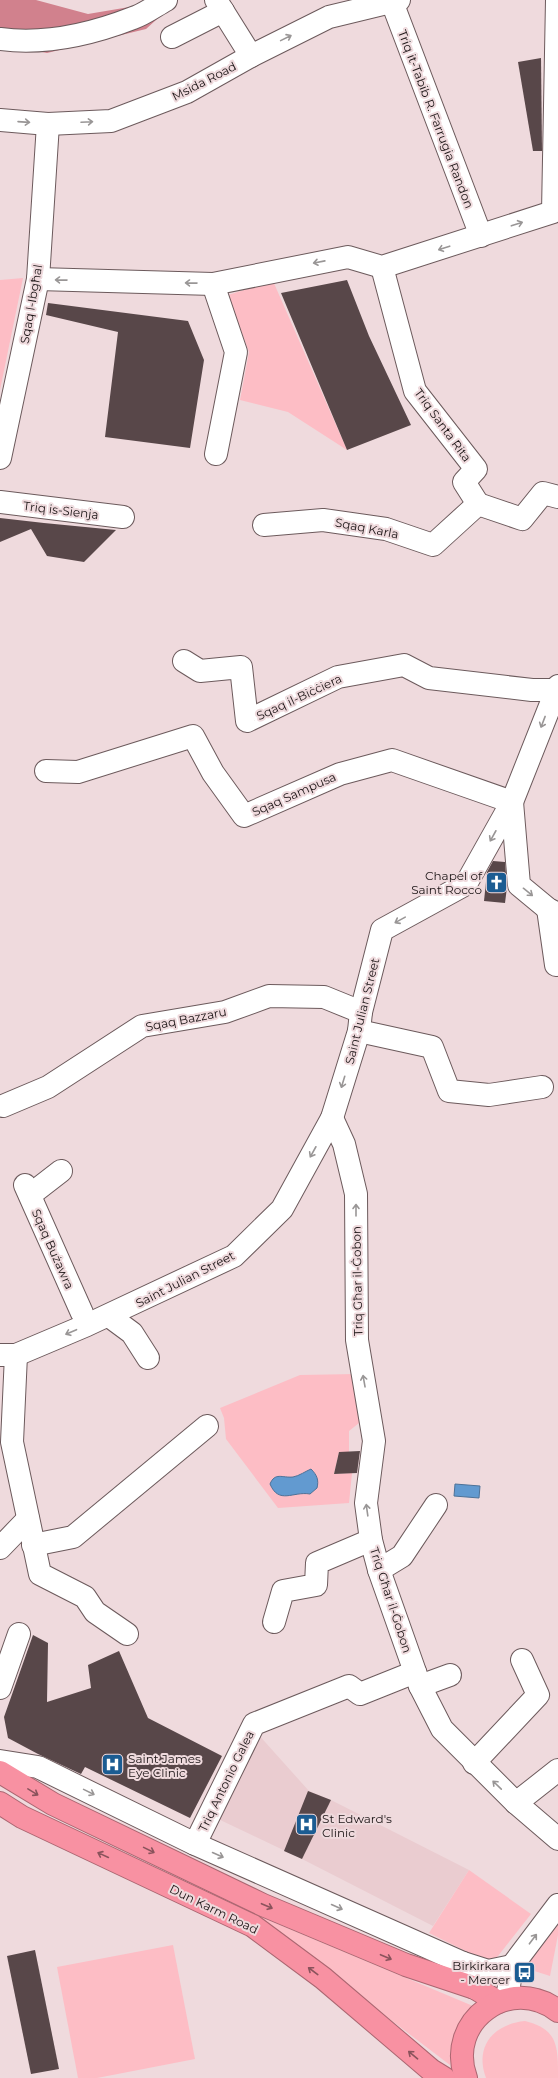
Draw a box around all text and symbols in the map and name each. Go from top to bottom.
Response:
street label: Triq it-Tabib R. Farrugia Randon [395,28,477,210]
one-way arrow [280,34,292,42]
street label: Msida Road [169,58,239,104]
one-way arrow [80,118,93,126]
one-way arrow [17,119,30,126]
one-way arrow [511,220,523,228]
one-way arrow [438,245,451,252]
one-way arrow [313,259,326,267]
street label: Sqaq l-Ibgħal [17,263,45,345]
one-way arrow [55,276,68,284]
one-way arrow [185,279,198,287]
street label: Triq Santa Rita [411,385,475,465]
street label: Triq is-Sienja [22,498,100,522]
street label: Sqaq Karla [334,514,400,542]
street label: Sqaq il-Biċċiera [254,671,344,723]
one-way arrow [539,715,547,727]
street label: Sqaq Sampusa [250,769,338,819]
one-way arrow [489,830,496,842]
place label: Chapel of Saint Rocco [411,868,483,897]
church icon: Chapel of Saint Rocco [484,869,510,895]
one-way arrow [523,888,534,897]
one-way arrow [394,916,406,924]
street label: Saint Julian Street [342,956,382,1066]
street label: Sqaq Bazzaru [144,1004,228,1034]
one-way arrow [339,1075,346,1088]
one-way arrow [309,1146,317,1158]
one-way arrow [352,1204,360,1217]
street label: Sqaq Bużawra [29,1207,77,1291]
street label: Triq Għar il-Ġobon [349,1226,365,1336]
street label: Saint Julian Street [133,1248,237,1310]
one-way arrow [66,1329,78,1336]
one-way arrow [360,1375,368,1388]
one-way arrow [363,1504,371,1517]
street label: Triq Għar il-Ġobon [367,1545,415,1655]
street label: Triq Antonio Galea [195,1728,257,1834]
place label: Saint James Eye Clinic [128,1751,201,1780]
hospital icon: Saint James Eye Clinic [99,1752,125,1778]
one-way arrow [492,1781,502,1790]
one-way arrow [27,1788,38,1796]
one-way arrow [82,1789,94,1796]
place label: St Edward's Clinic [322,1811,392,1840]
hospital icon: St Edward's Clinic [293,1812,319,1838]
one-way arrow [143,1847,155,1854]
one-way arrow [97,1851,109,1858]
one-way arrow [212,1851,224,1859]
street label: Dun Karm Road [167,1881,261,1937]
one-way arrow [260,1903,272,1911]
one-way arrow [331,1904,343,1911]
one-way arrow [528,1934,537,1945]
one-way arrow [380,1954,392,1961]
place label: Birkirkara - Mercer [452,1958,510,1987]
bus stop icon: Birkirkara - Mercer [512,1959,538,1985]
one-way arrow [308,1967,319,1976]
one-way arrow [408,2050,418,2059]

